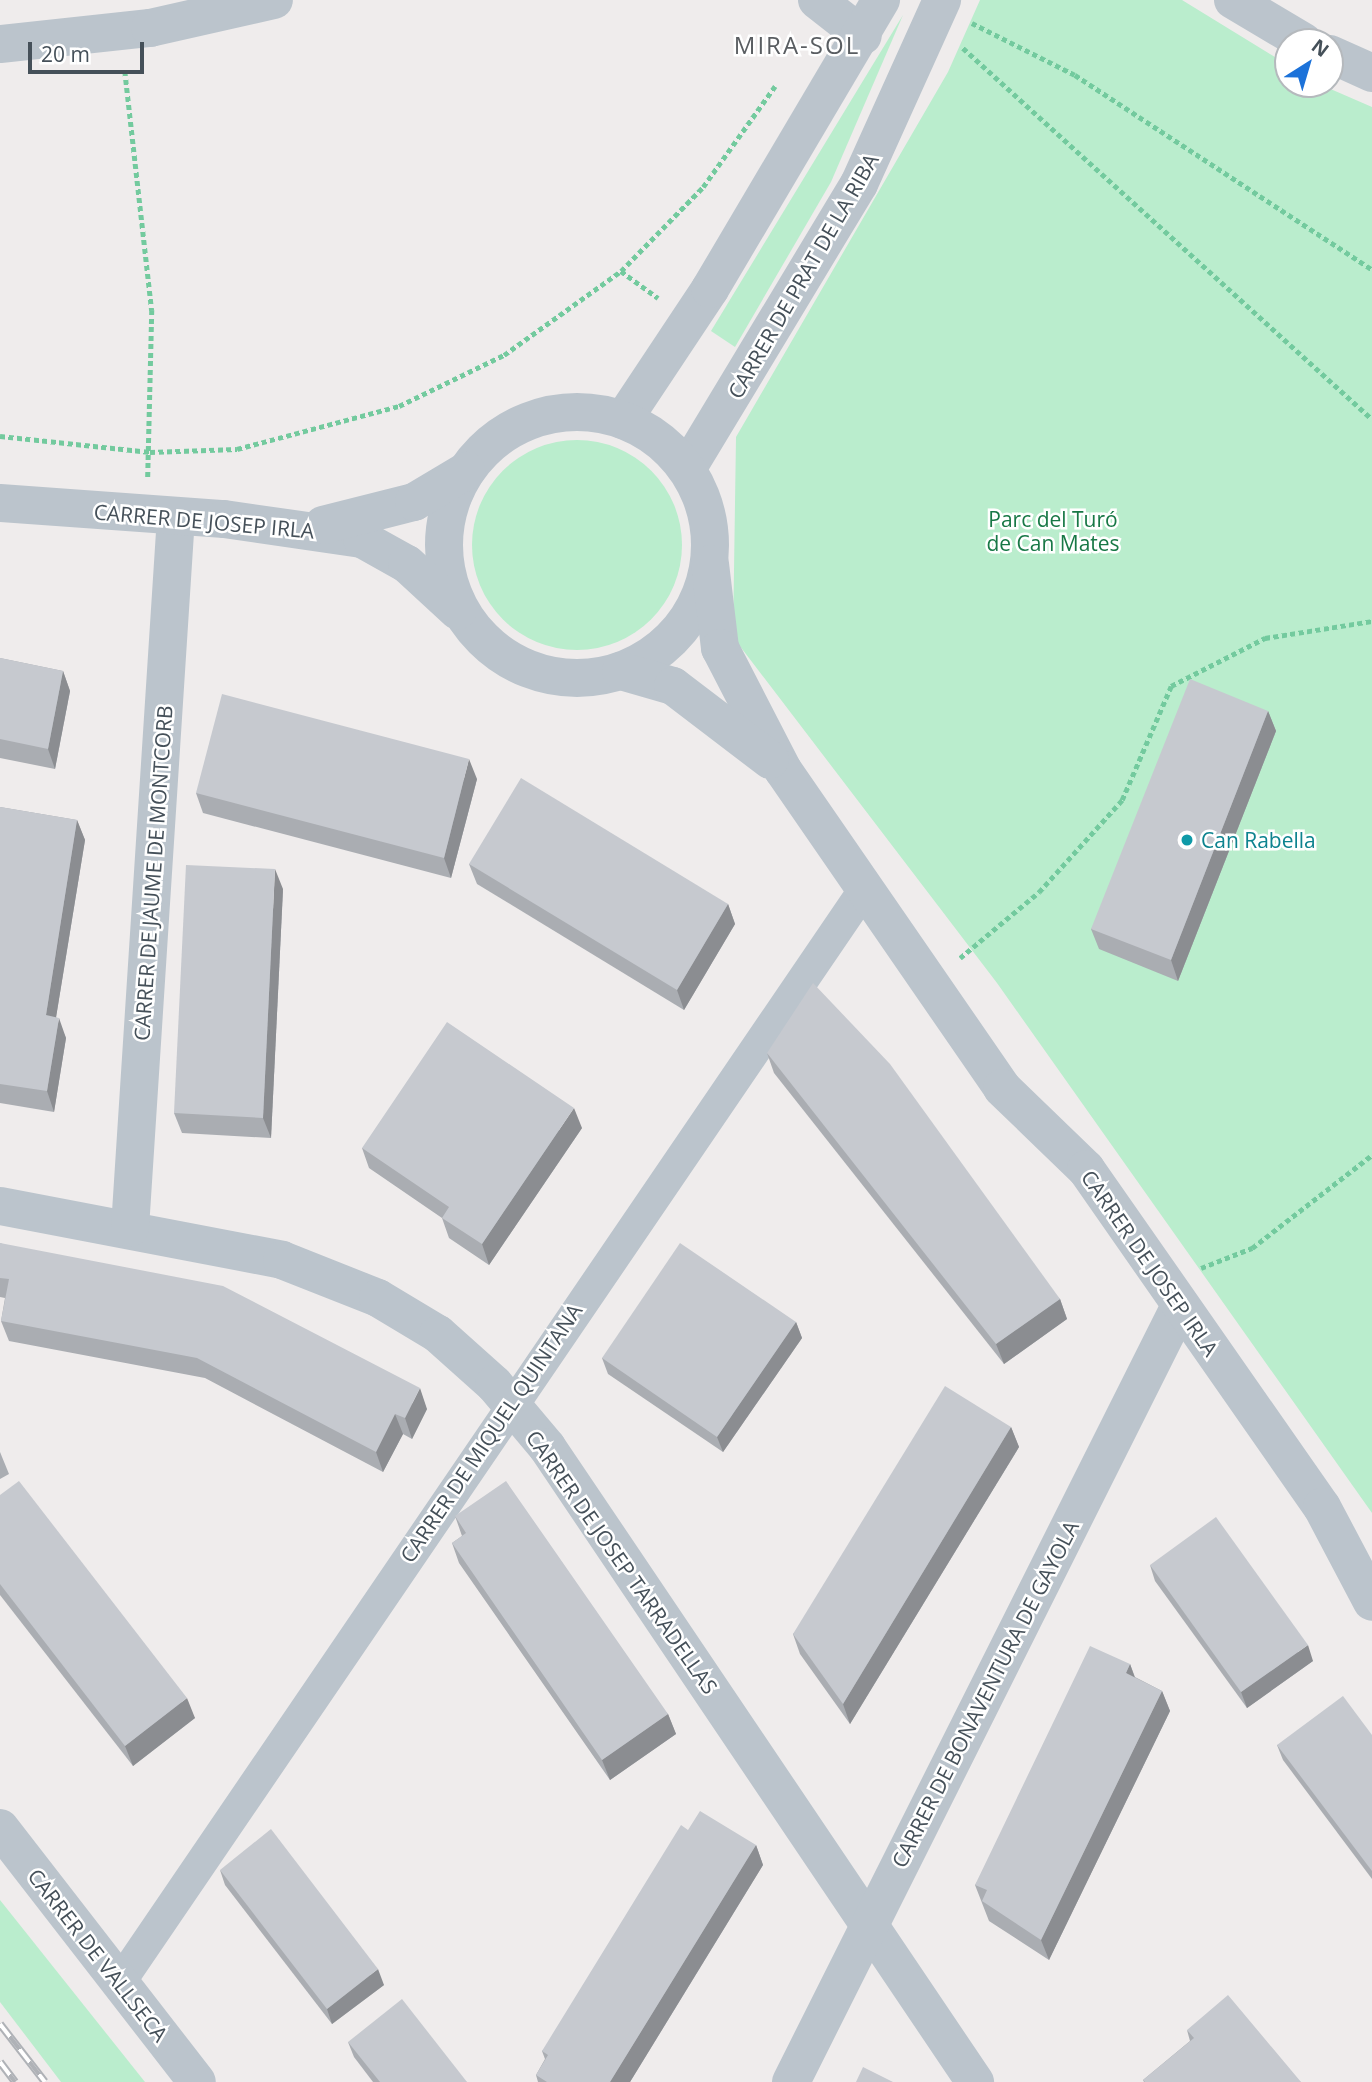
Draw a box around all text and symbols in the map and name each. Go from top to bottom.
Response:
scale bar [32,28,147,72]
north arrow [1274,28,1344,98]
district label: MIRA-SOL [735,31,859,59]
text: N [1306,33,1334,63]
text: 20 m [41,40,90,68]
street label: CARRER DE PRAT DE LA RIBA [722,149,884,403]
street label: CARRER DE JOSEP IRLA [93,499,315,543]
park label: Parc del Turó de Can Mates [986,506,1120,556]
street label: CARRER DE JAUME DE MONTCORB [129,704,177,1042]
place label: Can Rabella [1201,827,1316,853]
marker: Can Rabella [1179,832,1195,848]
street label: CARRER DE JOSEP IRLA [1076,1165,1224,1361]
street label: CARRER DE MIQUEL QUINTANA [395,1299,587,1567]
street label: CARRER DE JOSEP TARRADELLAS [521,1425,723,1699]
street label: CARRER DE BONAVENTURA DE GAYOLA [886,1516,1084,1872]
street label: CARRER DE VALLSECA [23,1864,173,2046]

